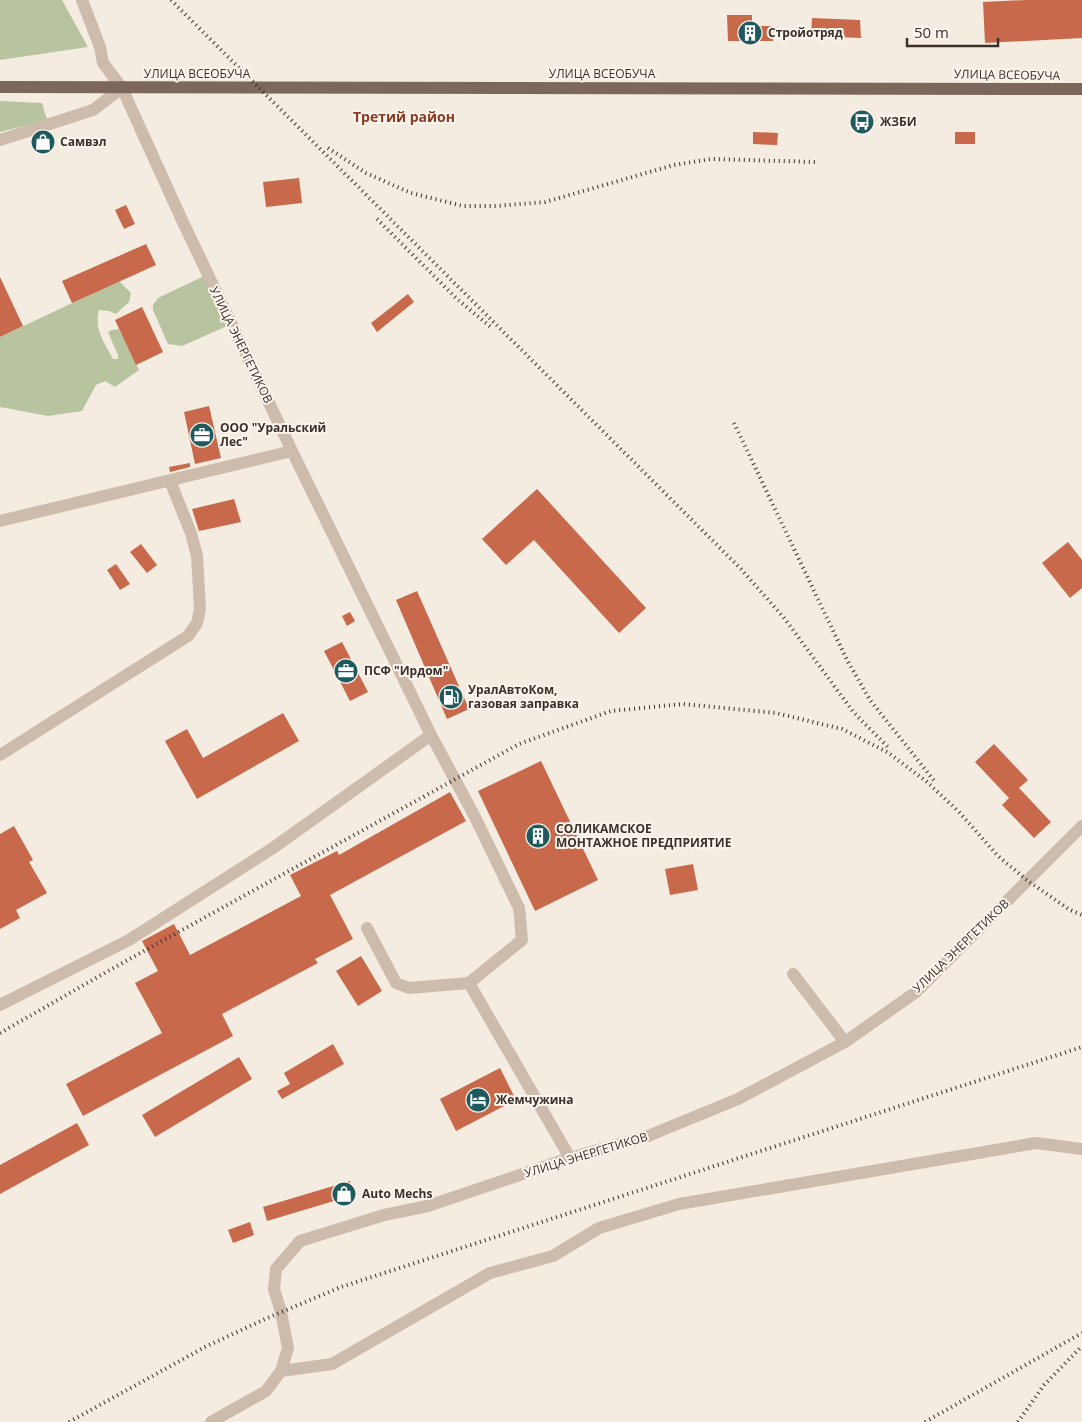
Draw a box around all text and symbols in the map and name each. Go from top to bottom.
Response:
scale bar [907,15,998,47]
building icon: Стройотряд [737,20,763,46]
text: 50 m [914,22,949,42]
place label: Стройотряд [768,24,843,41]
street label: УЛИЦА ВСЕОБУЧА [144,65,251,82]
street label: УЛИЦА ВСЕОБУЧА [549,65,656,82]
street label: УЛИЦА ВСЕОБУЧА [954,65,1061,84]
district label: Третий район [353,107,455,126]
bus stop icon: ЖЗБИ [849,109,875,135]
place label: ЖЗБИ [880,113,917,130]
shop icon: Самвэл [30,129,56,155]
place label: Самвэл [60,133,106,150]
street label: УЛИЦА ЭНЕРГЕТИКОВ [206,284,277,406]
place label: ООО "Уральский Лес" [220,419,326,450]
office icon: ООО "Уральский Лес" [189,422,215,448]
office icon: ПСФ "Ирдом" [333,658,359,684]
place label: ПСФ "Ирдом" [364,662,448,679]
place label: УралАвтоКом, газовая заправка [468,681,579,712]
fuel station icon: УралАвтоКом, газовая заправка [438,684,464,710]
place label: СОЛИКАМСКОЕ МОНТАЖНОЕ ПРЕДПРИЯТИЕ [556,820,732,851]
building icon: СОЛИКАМСКОЕ МОНТАЖНОЕ ПРЕДПРИЯТИЕ [525,823,551,849]
street label: УЛИЦА ЭНЕРГЕТИКОВ [909,895,1013,996]
hotel icon: Жемчужина [465,1087,491,1113]
place label: Жемчужина [496,1091,574,1108]
street label: УЛИЦА ЭНЕРГЕТИКОВ [522,1128,650,1181]
shop icon: Auto Mechs [331,1181,357,1207]
place label: Auto Mechs [362,1185,432,1202]

